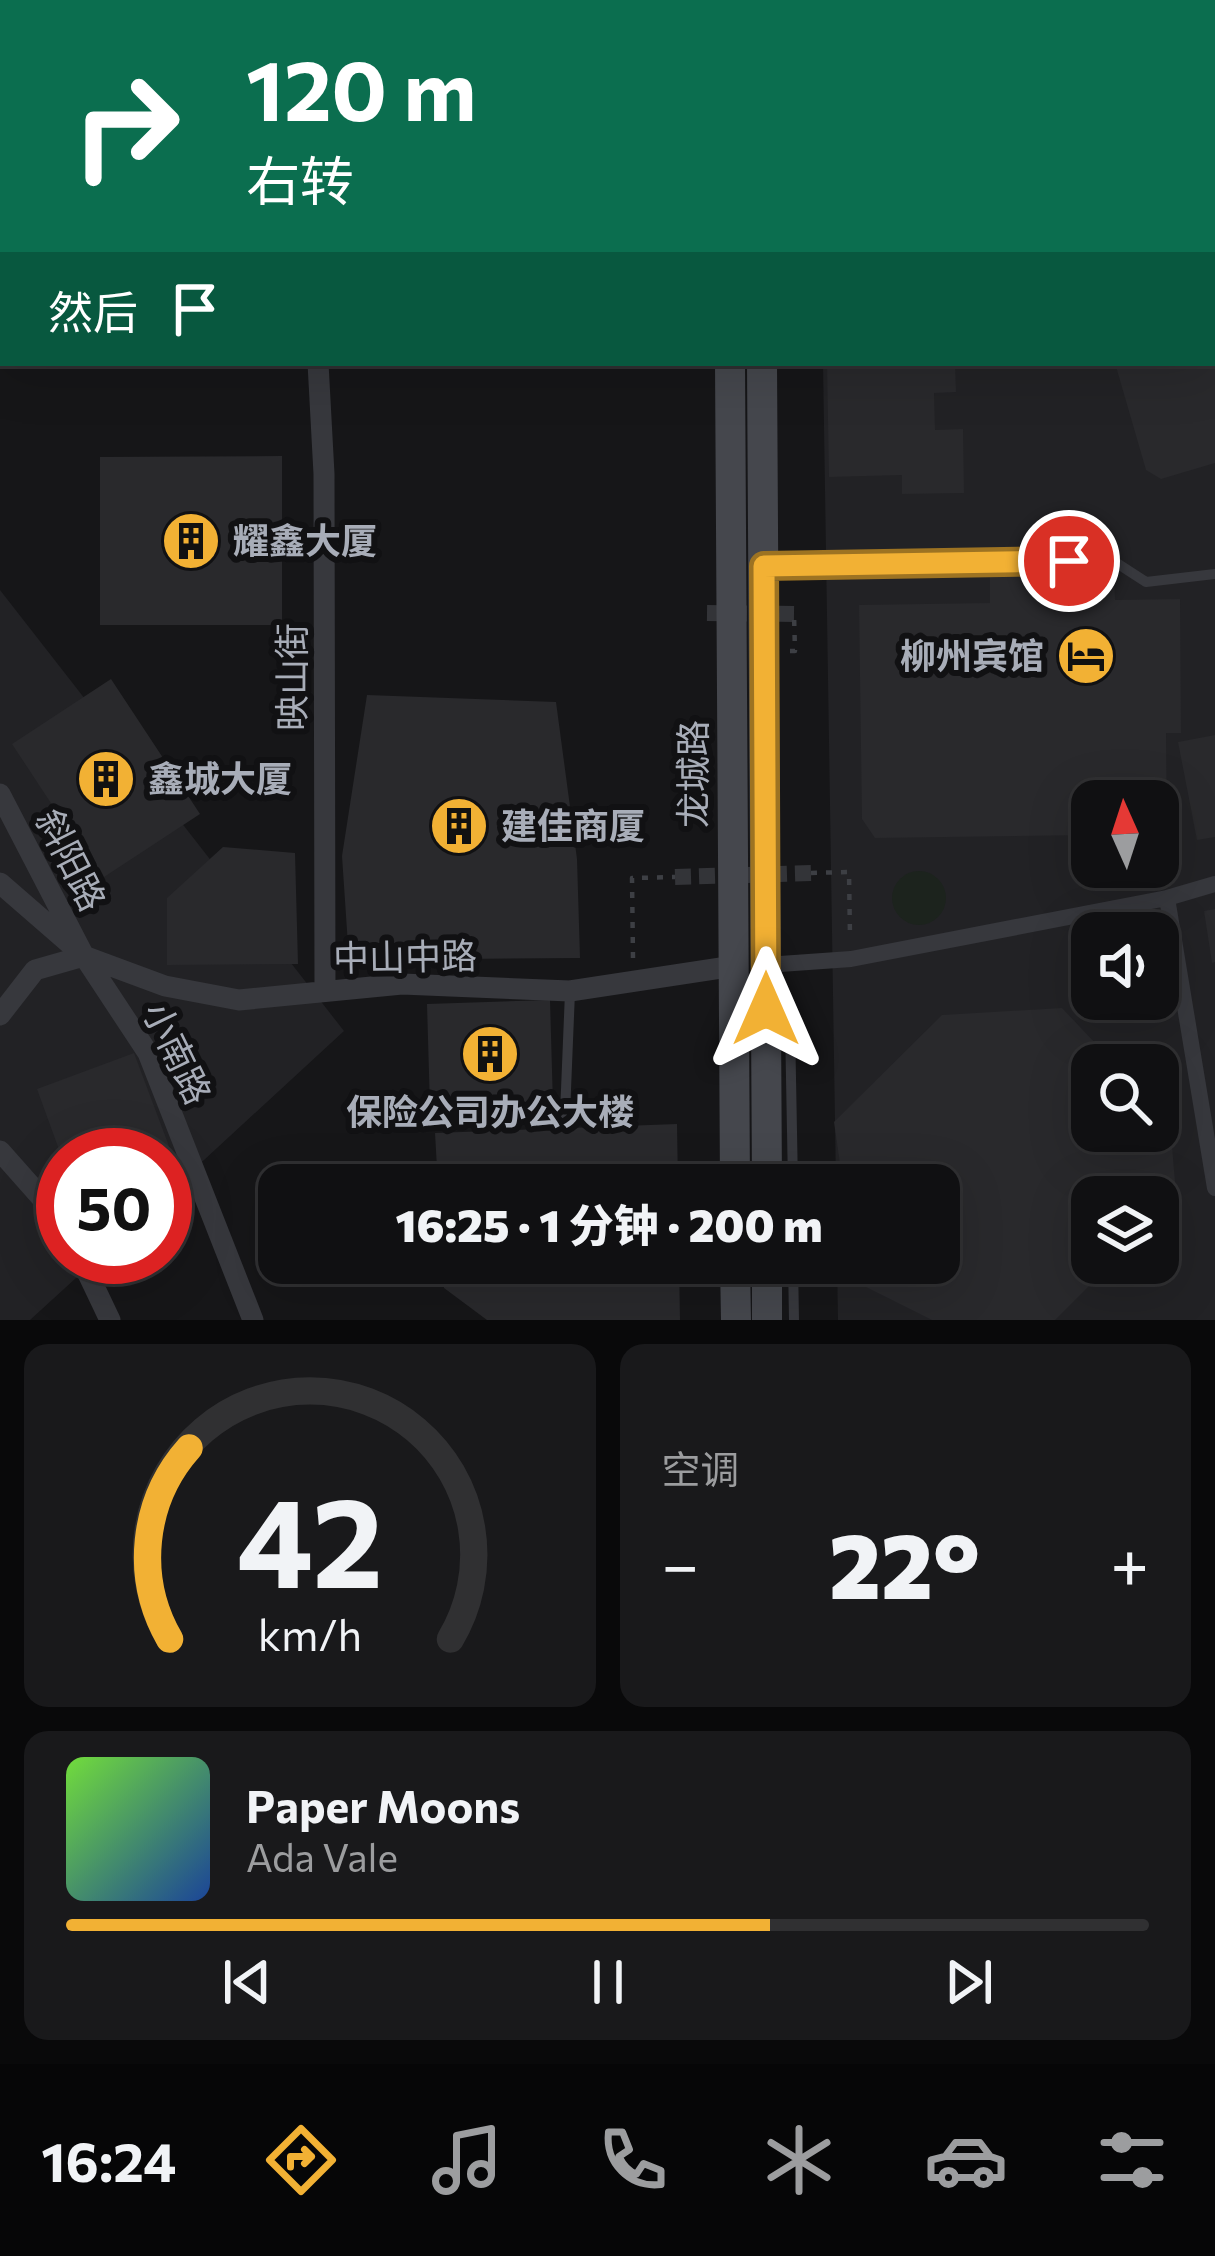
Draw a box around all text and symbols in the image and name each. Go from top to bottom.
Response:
text: 120 m [246,36,476,138]
icon: right [48,48,204,204]
text: 右转 [246,146,354,212]
icon: arrive [162,276,228,342]
text: 然后 [48,283,138,338]
building icon: 耀鑫大厦 [160,510,222,572]
pin [1018,510,1120,612]
place label: 耀鑫大厦 [233,517,377,561]
icon: arrive [1036,528,1102,594]
street label: 映山街 [268,623,312,731]
hotel icon: 柳州宾馆 [1055,625,1117,687]
place label: 柳州宾馆 [900,632,1044,676]
street label: 龙城路 [669,720,713,828]
building icon: 鑫城大厦 [75,748,137,810]
place label: 鑫城大厦 [148,755,292,799]
north arrow [1071,780,1179,888]
map controls [1071,780,1179,1284]
building icon: 建佳商厦 [428,795,490,857]
street label: 斜阳路 [29,801,117,917]
place label: 建佳商厦 [501,802,645,846]
button: sound [1071,912,1179,1020]
street label: 中山中路 [333,932,477,978]
position arrow [703,946,829,1072]
street label: 小南路 [135,994,222,1110]
building icon: 保险公司办公大楼 [459,1023,521,1085]
button: search [1071,1044,1179,1152]
place label: 保险公司办公大楼 [346,1088,634,1132]
speed limit sign: 50 [36,1128,192,1284]
button: layers [1071,1176,1179,1284]
text: 16:25 · 1 分钟 · 200 m [395,1196,823,1251]
text: 空调 [662,1444,740,1492]
text: 42 [236,1461,383,1614]
text: 22° [829,1507,980,1618]
text: − [662,1522,699,1603]
text: + [1110,1522,1149,1603]
text: km/h [258,1606,362,1659]
text: Paper Moons [246,1777,520,1832]
text: Ada Vale [246,1832,398,1880]
icon: previous [214,1949,280,2015]
icon: pause [575,1949,641,2015]
icon: next [936,1949,1002,2015]
icon: directions [259,2118,343,2202]
icon: music [425,2118,509,2202]
icon: phone [591,2118,675,2202]
icon: climate [757,2118,841,2202]
icon: car [924,2118,1008,2202]
icon: filters [1090,2118,1174,2202]
text: 16:24 [41,2127,176,2193]

